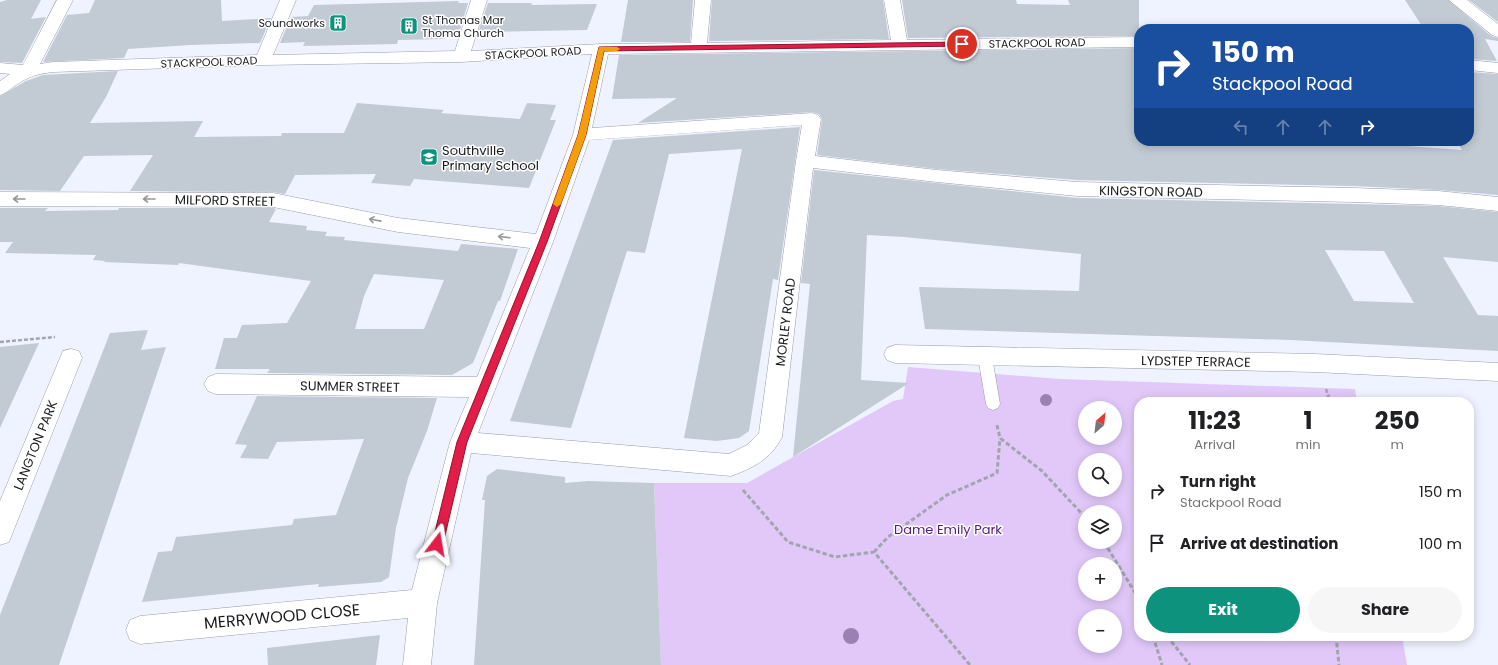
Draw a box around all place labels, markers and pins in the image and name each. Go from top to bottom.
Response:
place label: St Thomas Mar Thoma Church [422,12,504,41]
building icon: Soundworks [328,13,348,33]
place label: Soundworks [258,15,325,31]
building icon: St Thomas Mar Thoma Church [399,16,419,36]
pin [945,27,979,61]
place label: Southville Primary School [442,141,539,175]
school or university icon: Southville Primary School [419,147,439,167]

